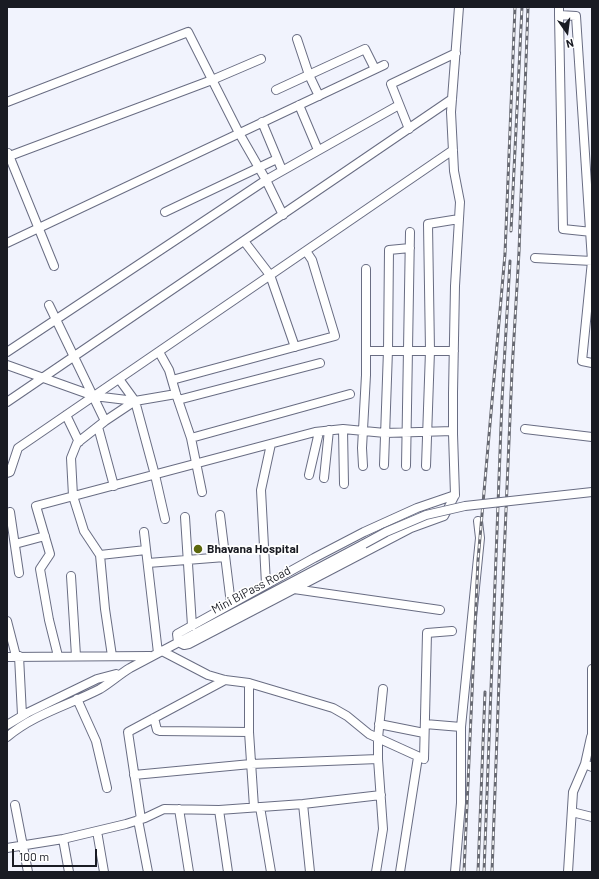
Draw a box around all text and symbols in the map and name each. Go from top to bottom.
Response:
north arrow [547,12,587,52]
text: N [565,37,575,51]
place label: Bhavana Hospital [207,542,299,556]
marker: Bhavana Hospital [192,543,204,555]
street label: Mini BiPass Road [209,563,293,617]
scale bar [14,841,99,867]
text: 100 m [19,849,49,863]

